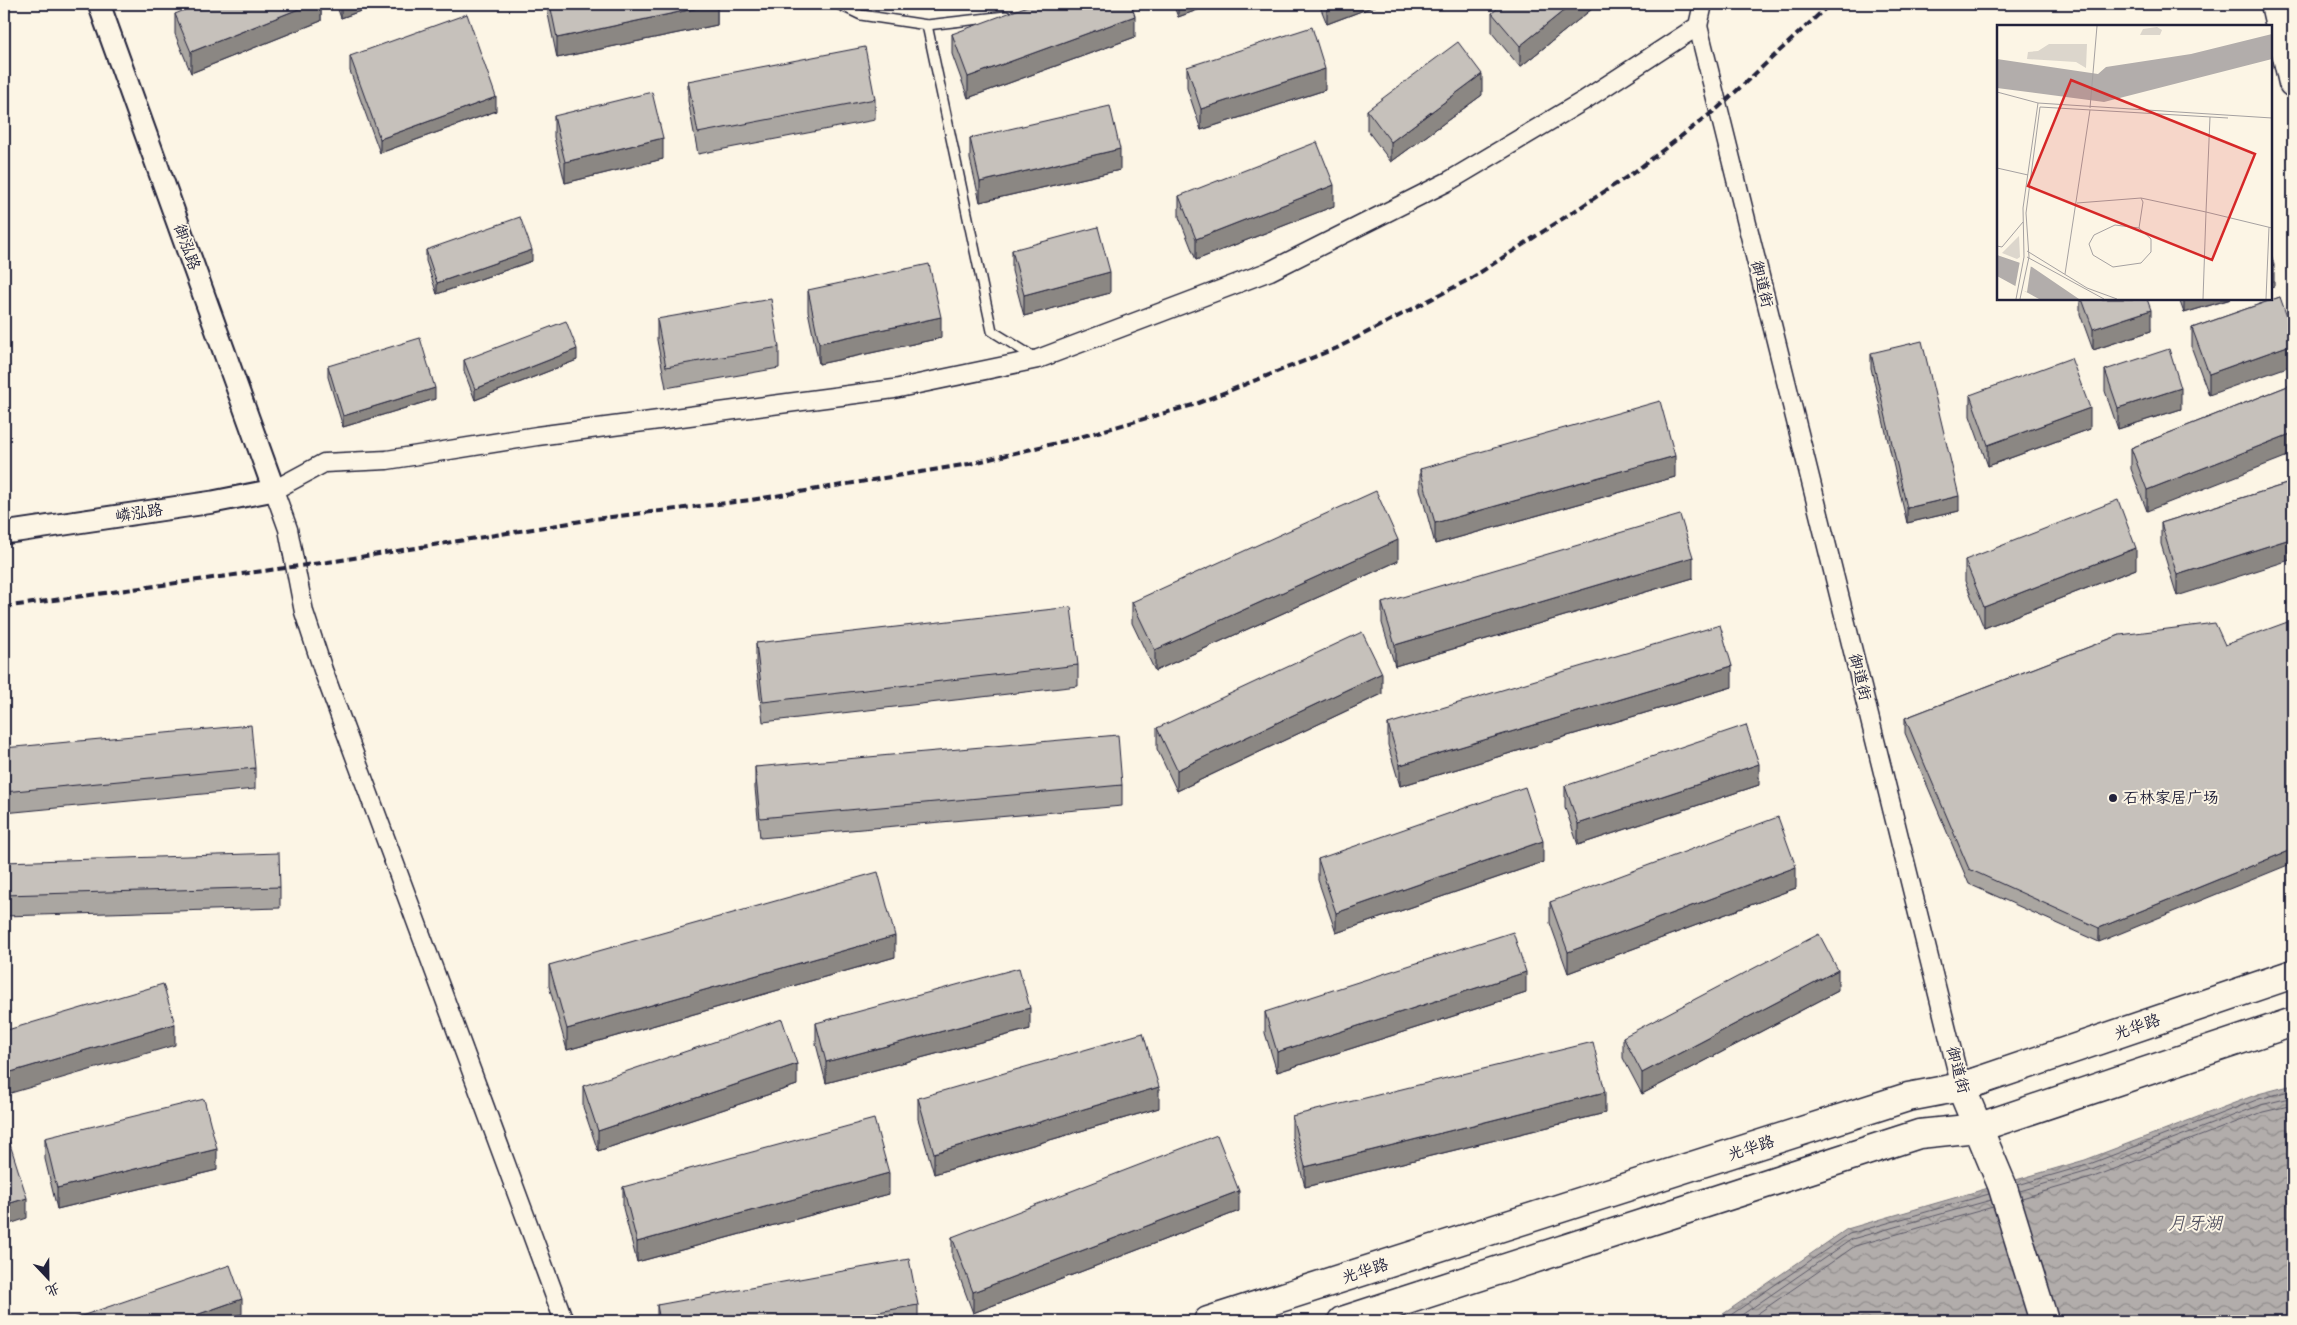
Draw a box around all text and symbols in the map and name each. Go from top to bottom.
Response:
inset map [1997,25,2272,300]
street label: 御泓路 [168,221,206,273]
street label: 御道街 [1746,258,1778,310]
street label: 嶙泓路 [114,498,164,528]
street label: 御道街 [1844,651,1876,703]
place label: 石林家居广场 [2123,787,2219,809]
marker: 石林家居广场 [2107,792,2119,804]
street label: 光华路 [2111,1009,2163,1045]
street label: 御道街 [1941,1044,1975,1096]
street label: 光华路 [1725,1130,1777,1166]
water label: 月牙湖 [2168,1211,2224,1236]
north arrow [22,1252,72,1302]
street label: 光华路 [1339,1253,1391,1289]
text: 北 [42,1277,63,1301]

